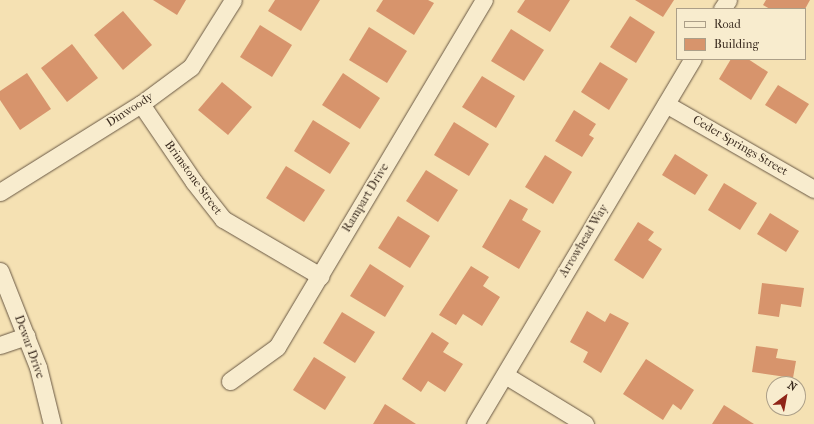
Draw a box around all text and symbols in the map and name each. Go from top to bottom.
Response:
legend [676,8,806,60]
text: Road [714,17,741,31]
text: Building [714,37,759,51]
street label: Dinwoody [104,90,156,130]
street label: Ceder Springs Street [690,113,790,179]
street label: Brimstone Street [161,138,225,218]
street label: Rampart Drive [340,161,392,235]
street label: Arrowhead Way [557,202,611,280]
street label: Dewar Drive [11,313,47,381]
north arrow [766,376,806,416]
text: N [785,379,799,394]

